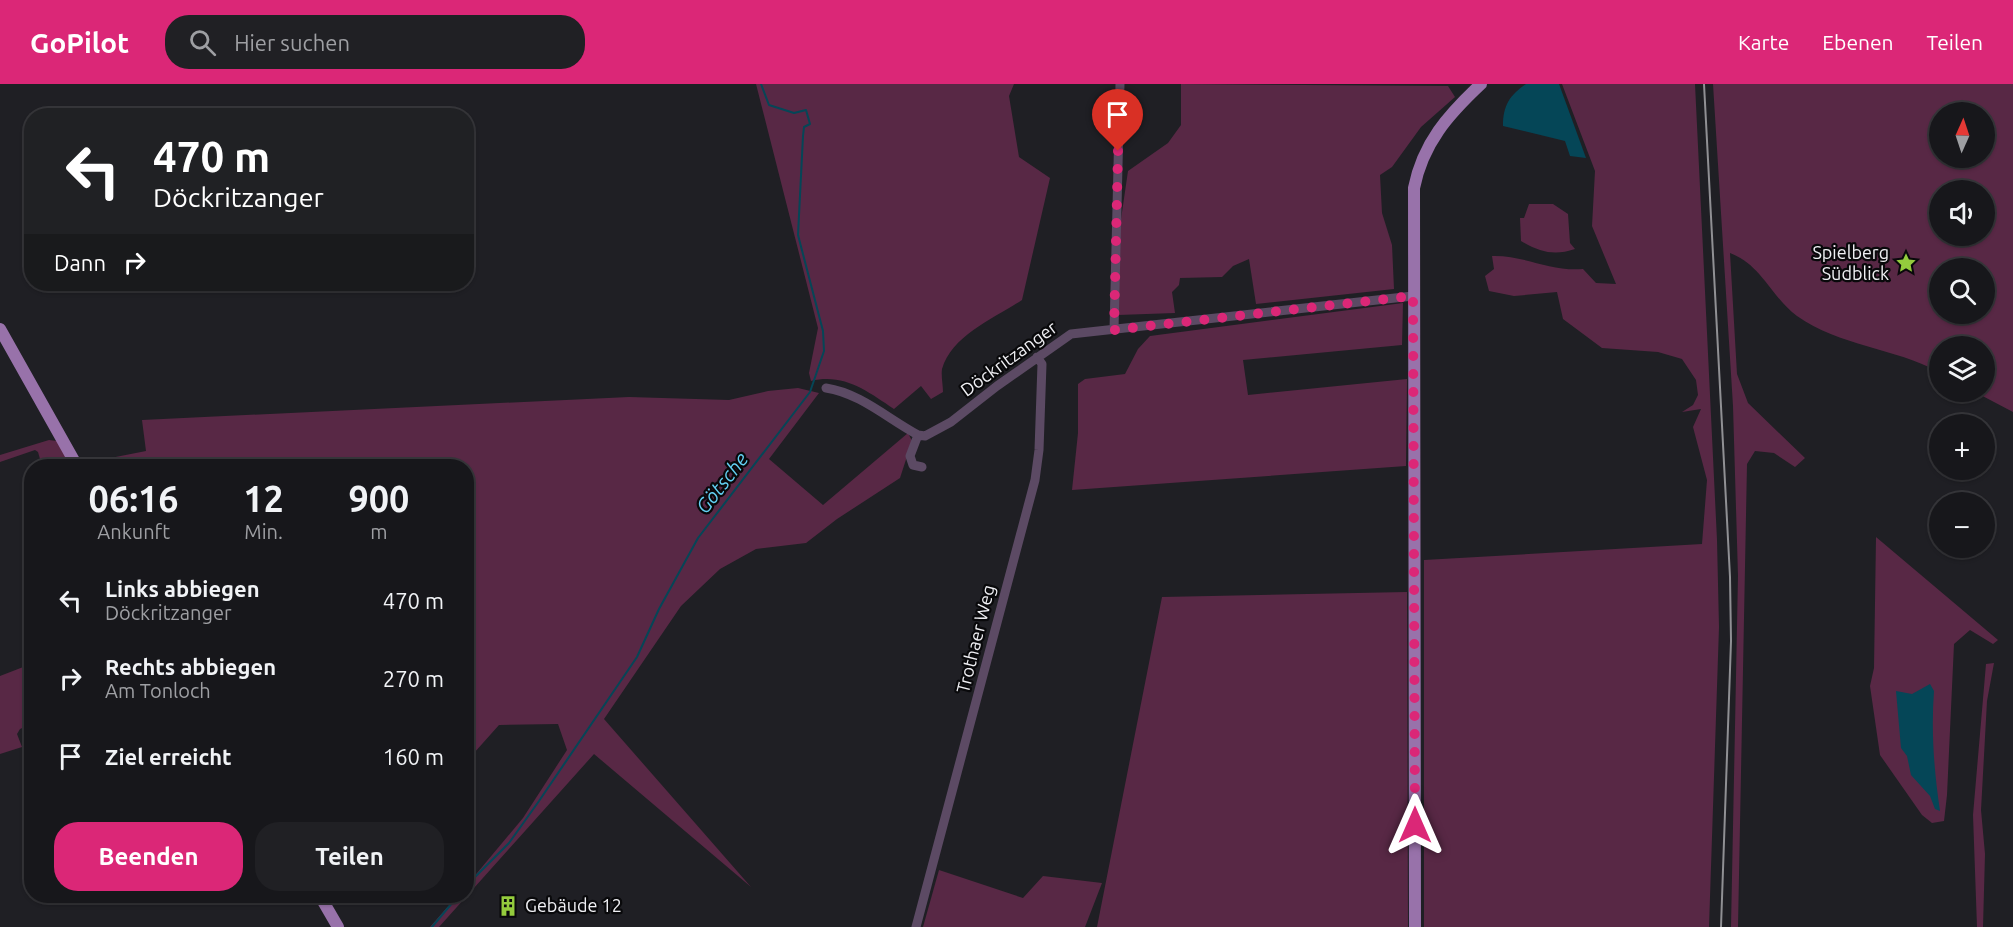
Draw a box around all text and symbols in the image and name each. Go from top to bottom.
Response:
search box [165,15,585,69]
icon: search [186,26,219,59]
text: GoPilot [30,27,129,58]
text: Hier suchen [234,30,350,55]
text: Karte [1738,30,1789,54]
text: Ebenen [1822,30,1894,54]
text: Teilen [1927,30,1983,54]
pin [1092,89,1143,151]
icon: arrive [1101,98,1134,131]
north arrow [1929,102,1995,168]
map controls [1929,102,1995,558]
icon: left [54,132,132,210]
text: 470 m [153,133,270,180]
button: sound [1929,180,1995,246]
text: Döckritzanger [153,182,324,212]
place label: Spielberg Südblick [1812,242,1889,283]
icon: right [118,246,151,279]
text: Dann [54,250,106,275]
place icon: Spielberg Südblick [1894,251,1918,275]
button: search [1929,258,1995,324]
street label: Döckritzanger [956,317,1060,400]
button: layers [1929,336,1995,402]
button: + [1929,414,1995,480]
water label: Götsche [691,448,752,518]
text: 06:16 [89,478,179,519]
text: 12 [243,478,284,519]
text: 900 [348,478,409,519]
button: − [1929,492,1995,558]
text: Ankunft [97,520,170,543]
text: Min. [244,520,283,543]
text: m [370,520,388,543]
text: Links abbiegen [105,576,260,601]
street label: Trothaer Weg [952,583,998,695]
icon: left [54,584,87,617]
text: 470 m [383,588,444,613]
text: Döckritzanger [105,601,232,624]
text: Rechts abbiegen [105,654,276,679]
icon: right [54,662,87,695]
text: 270 m [383,666,444,691]
text: Am Tonloch [105,679,211,702]
icon: arrive [54,740,87,773]
text: Ziel erreicht [105,744,232,769]
text: 160 m [383,744,444,769]
position arrow [1383,793,1447,857]
button: Beenden [54,822,243,891]
button: Teilen [255,822,444,891]
building icon: Gebäude 12 [496,894,520,918]
place label: Gebäude 12 [525,895,622,915]

